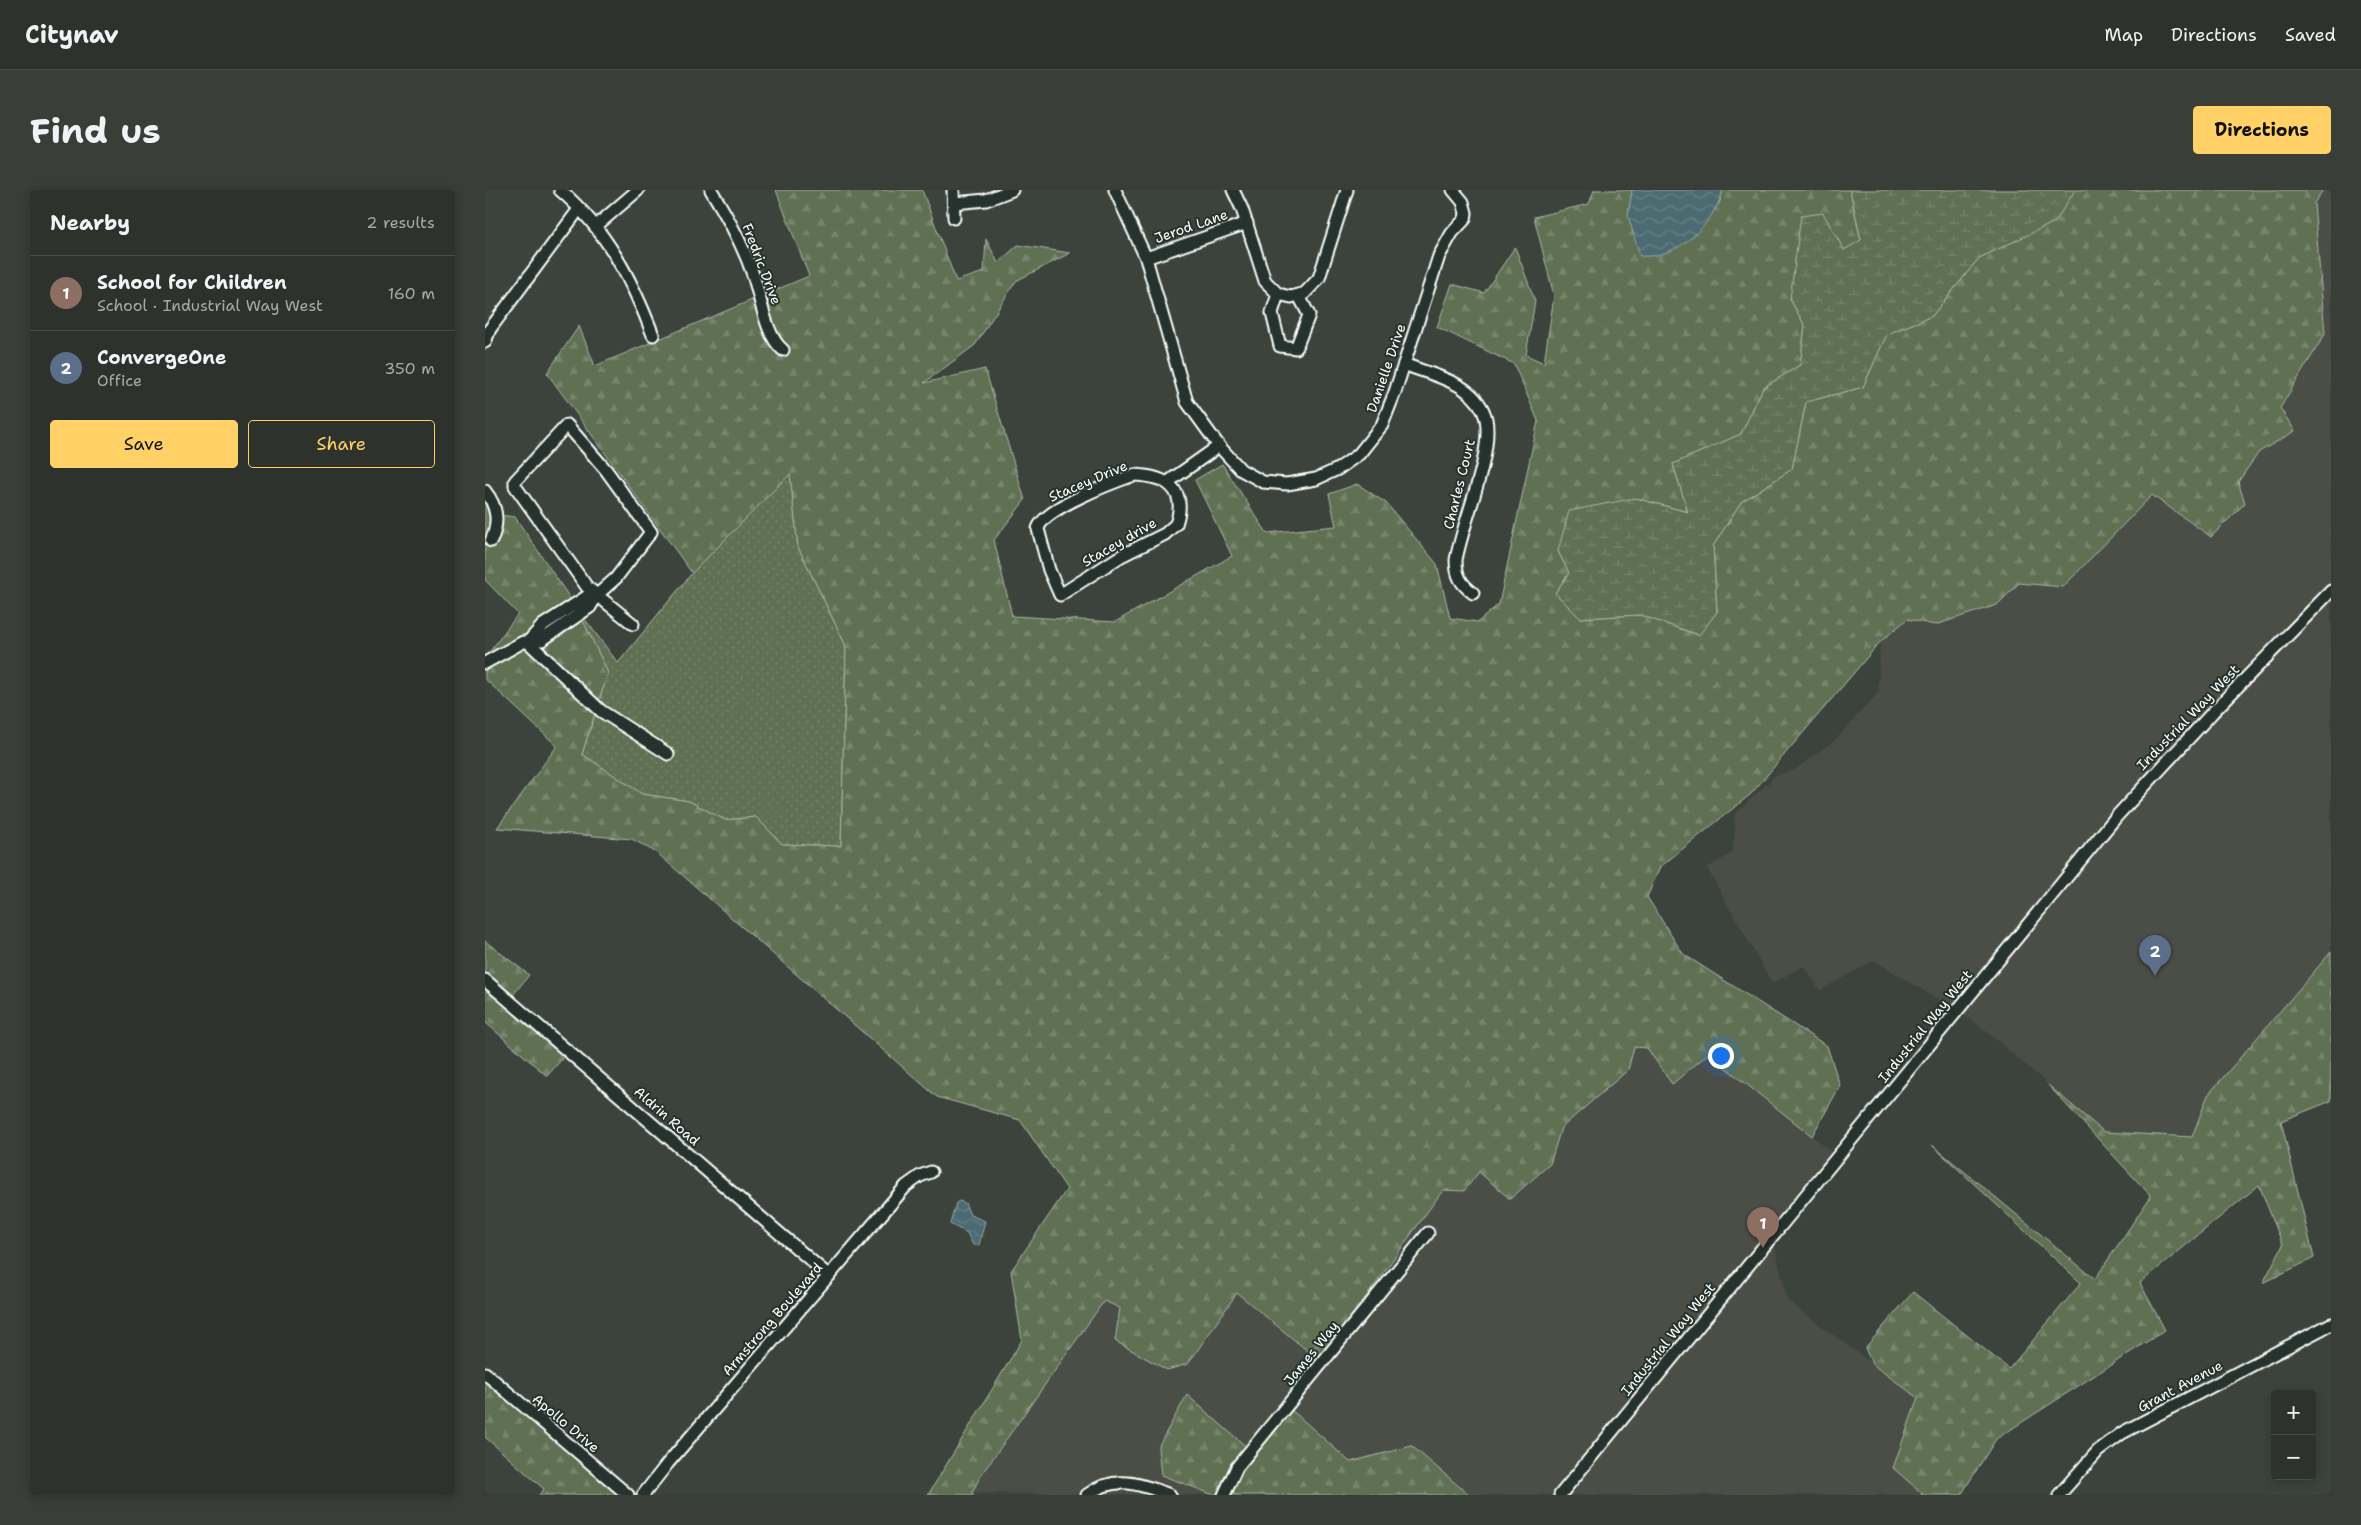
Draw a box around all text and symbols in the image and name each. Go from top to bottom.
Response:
text: Citynav [25,19,119,51]
text: Map [2105,23,2143,47]
text: Directions [2171,23,2257,47]
text: Saved [2285,23,2336,47]
button: Directions [2193,106,2331,154]
text: Find us [30,107,161,154]
street label: Jerod Lane [1152,205,1230,247]
text: Nearby [50,209,130,237]
text: 2 results [366,212,435,233]
street label: Fredric Drive [738,221,786,307]
text: School for Children [97,270,287,295]
text: 1 [62,283,70,304]
text: 160 m [388,283,435,304]
text: School · Industrial Way West [97,295,323,316]
street label: Danielle Drive [1362,321,1410,415]
text: ConvergeOne [97,345,226,370]
text: 2 [60,358,72,379]
text: 350 m [384,358,435,379]
text: Office [97,370,142,391]
button: Save [50,420,238,468]
button: Share [248,420,435,468]
street label: Charles Court [1439,437,1479,531]
street label: Stacey Drive [1046,456,1130,506]
street label: Stacey drive [1078,513,1160,571]
street label: Industrial Way West [2133,660,2243,774]
pin: 2 [2139,935,2171,976]
street label: Industrial Way West [1874,966,1976,1086]
your location [1708,1043,1734,1069]
street label: Aldrin Road [630,1083,704,1150]
pin: 1 [1747,1207,1779,1248]
street label: Armstrong Boulevard [718,1259,826,1379]
street label: Industrial Way West [1617,1279,1719,1399]
street label: James Way [1280,1317,1342,1389]
street label: Grant Avenue [2134,1356,2226,1416]
street label: Apollo Drive [529,1390,603,1456]
map controls [2271,1390,2316,1480]
button: + [2271,1390,2316,1435]
button: − [2271,1435,2316,1480]

